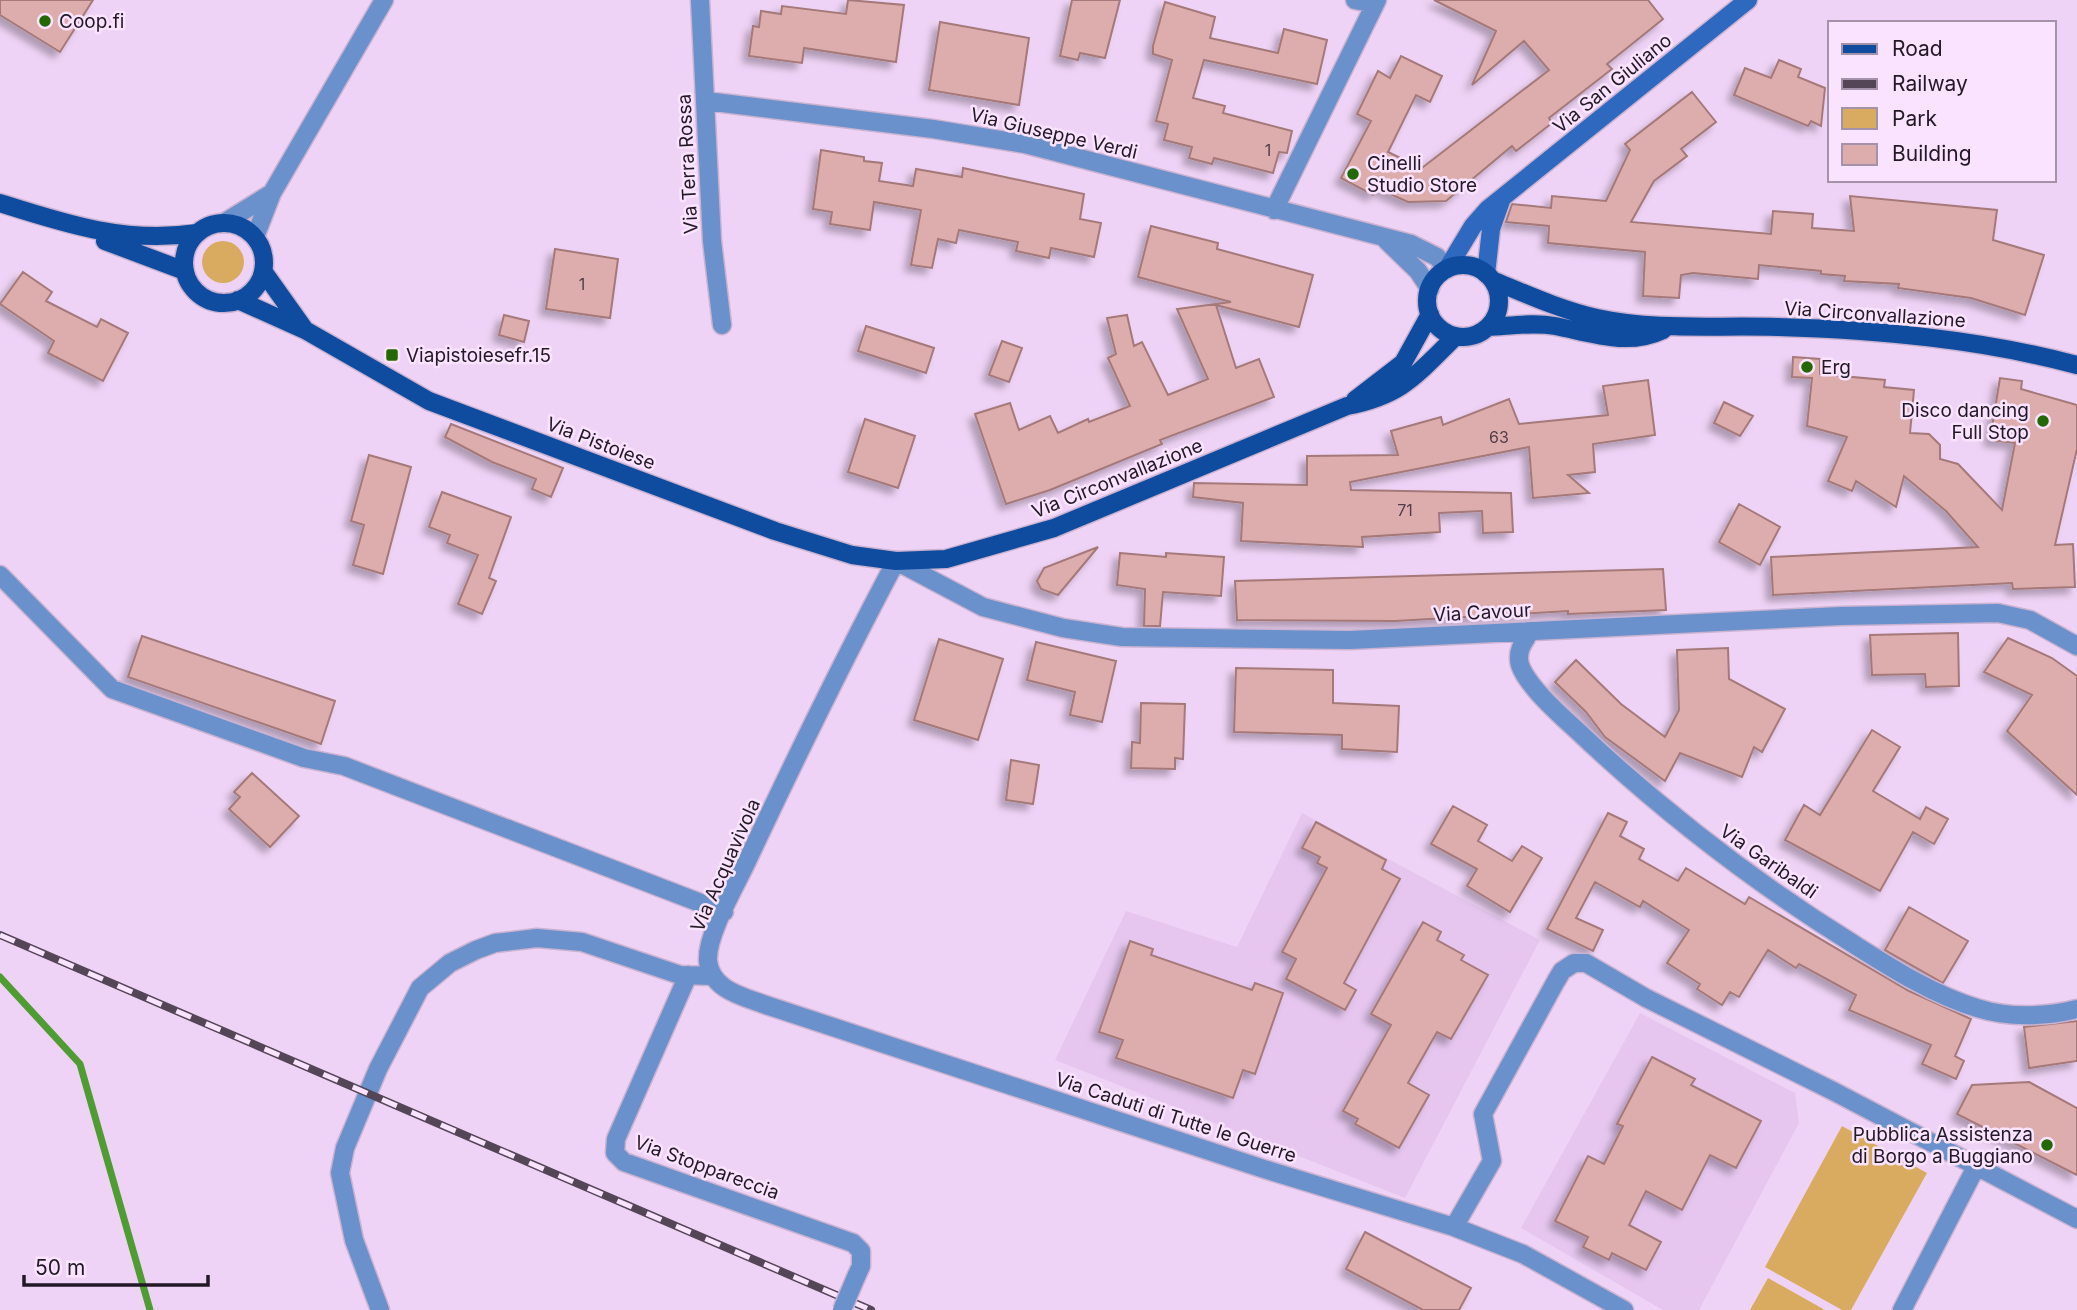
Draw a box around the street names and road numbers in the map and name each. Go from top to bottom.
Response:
street label: Via San Giuliano [1548,29,1676,138]
street label: Via Terra Rossa [672,93,703,235]
street label: Via Giuseppe Verdi [968,103,1140,164]
street label: Via Circonvallazione [1783,297,1967,332]
street label: Via Pistoiese [543,412,658,475]
street label: Via Circonvallazione [1028,434,1206,523]
street label: Via Cavour [1432,598,1532,627]
street label: Via Acquavivola [686,795,765,935]
street label: Via Garibaldi [1715,819,1822,904]
street label: Via Caduti di Tutte le Guerre [1052,1068,1299,1167]
street label: Via Stoppareccia [631,1131,782,1204]

